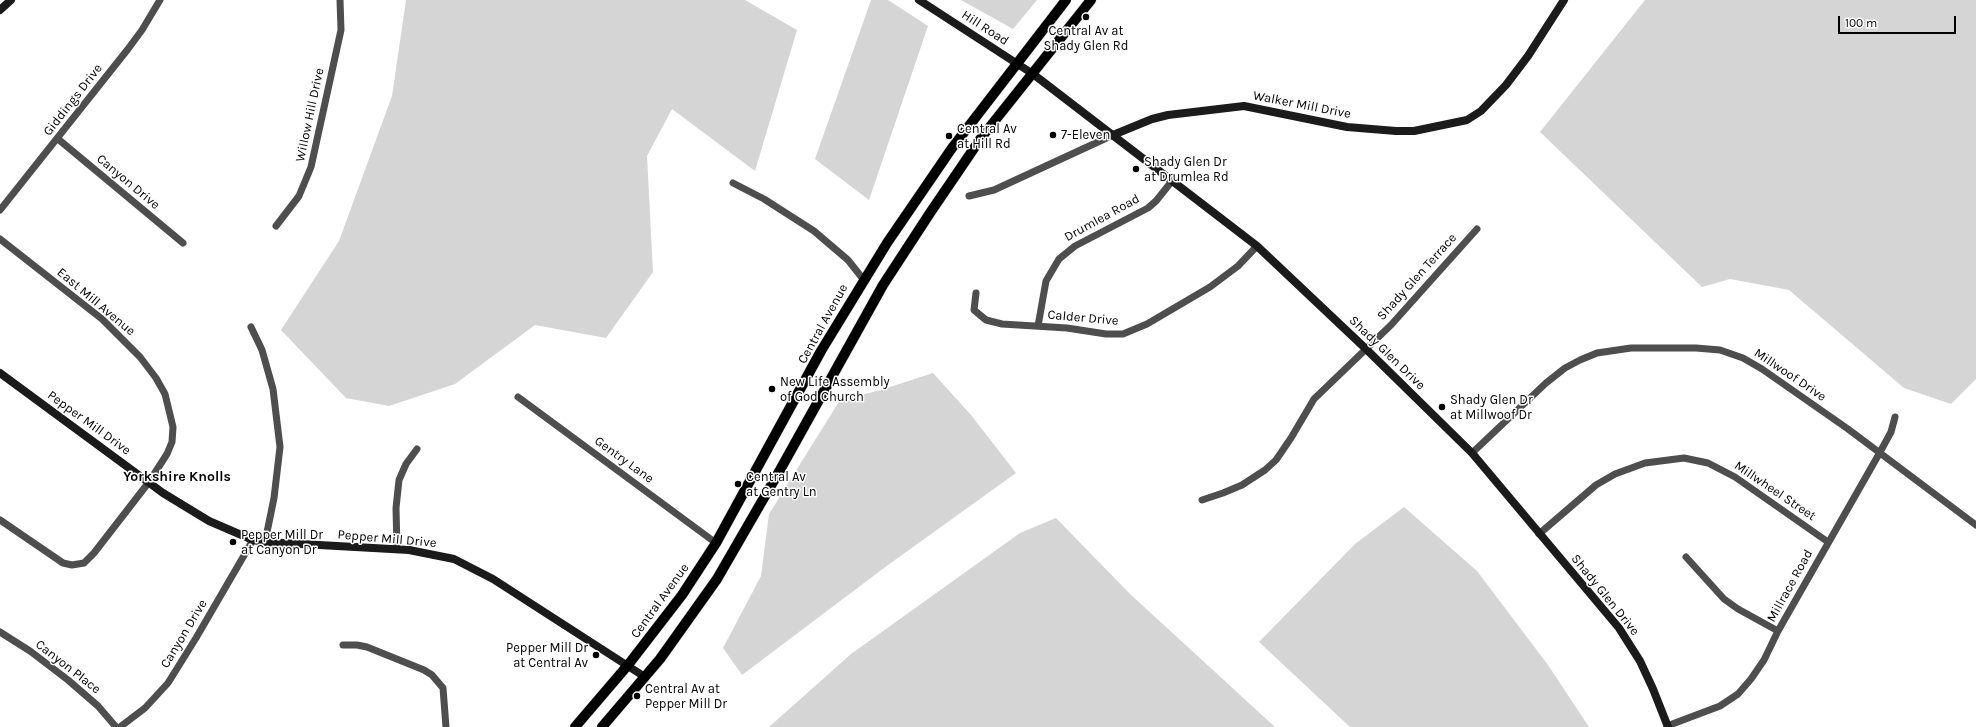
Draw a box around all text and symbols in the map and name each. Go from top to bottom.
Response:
street label: Hill Road [959,7,1011,49]
scale bar [1840,8,1958,34]
marker: Central Av at Shady Glen Rd [1081,12,1091,22]
text: 100 m [1845,16,1877,30]
place label: Central Av at Shady Glen Rd [1044,23,1128,54]
street label: Giddings Drive [40,61,106,139]
street label: Willow Hill Drive [292,67,328,163]
street label: Walker Mill Drive [1252,88,1352,122]
place label: Central Av at Hill Rd [957,121,1017,152]
place label: 7-Eleven [1061,127,1110,143]
marker: 7-Eleven [1048,130,1058,140]
marker: Central Av at Hill Rd [944,131,954,141]
street label: Canyon Drive [93,151,163,213]
place label: Shady Glen Dr at Drumlea Rd [1144,154,1229,185]
marker: Shady Glen Dr at Drumlea Rd [1131,164,1141,174]
street label: Drumlea Road [1062,191,1142,245]
street label: Shady Glen Terrace [1374,230,1460,324]
street label: East Mill Avenue [54,265,138,339]
street label: Central Avenue [795,281,851,367]
street label: Calder Drive [1047,307,1119,329]
street label: Shady Glen Drive [1346,313,1428,393]
street label: Millwoof Drive [1751,345,1829,405]
place label: New Life Assembly of God Church [780,374,890,405]
marker: New Life Assembly of God Church [767,384,777,394]
street label: Pepper Mill Drive [44,388,134,458]
place label: Shady Glen Dr at Millwoof Dr [1450,392,1533,423]
marker: Shady Glen Dr at Millwoof Dr [1437,402,1447,412]
street label: Gentry Lane [591,433,657,487]
street label: Millwheel Street [1731,458,1819,524]
district label: Yorkshire Knolls [123,469,231,485]
place label: Central Av at Gentry Ln [746,469,817,500]
marker: Central Av at Gentry Ln [733,479,743,489]
place label: Pepper Mill Dr at Canyon Dr [241,527,323,558]
street label: Pepper Mill Drive [337,527,437,551]
marker: Pepper Mill Dr at Canyon Dr [228,537,238,547]
street label: Millrace Road [1764,547,1816,625]
street label: Shady Glen Drive [1568,551,1642,639]
street label: Central Avenue [628,561,692,641]
street label: Canyon Drive [157,597,211,671]
street label: Canyon Place [32,637,104,697]
place label: Pepper Mill Dr at Central Av [506,640,588,671]
marker: Pepper Mill Dr at Central Av [591,650,601,660]
place label: Central Av at Pepper Mill Dr [645,681,727,712]
marker: Central Av at Pepper Mill Dr [632,691,642,701]

